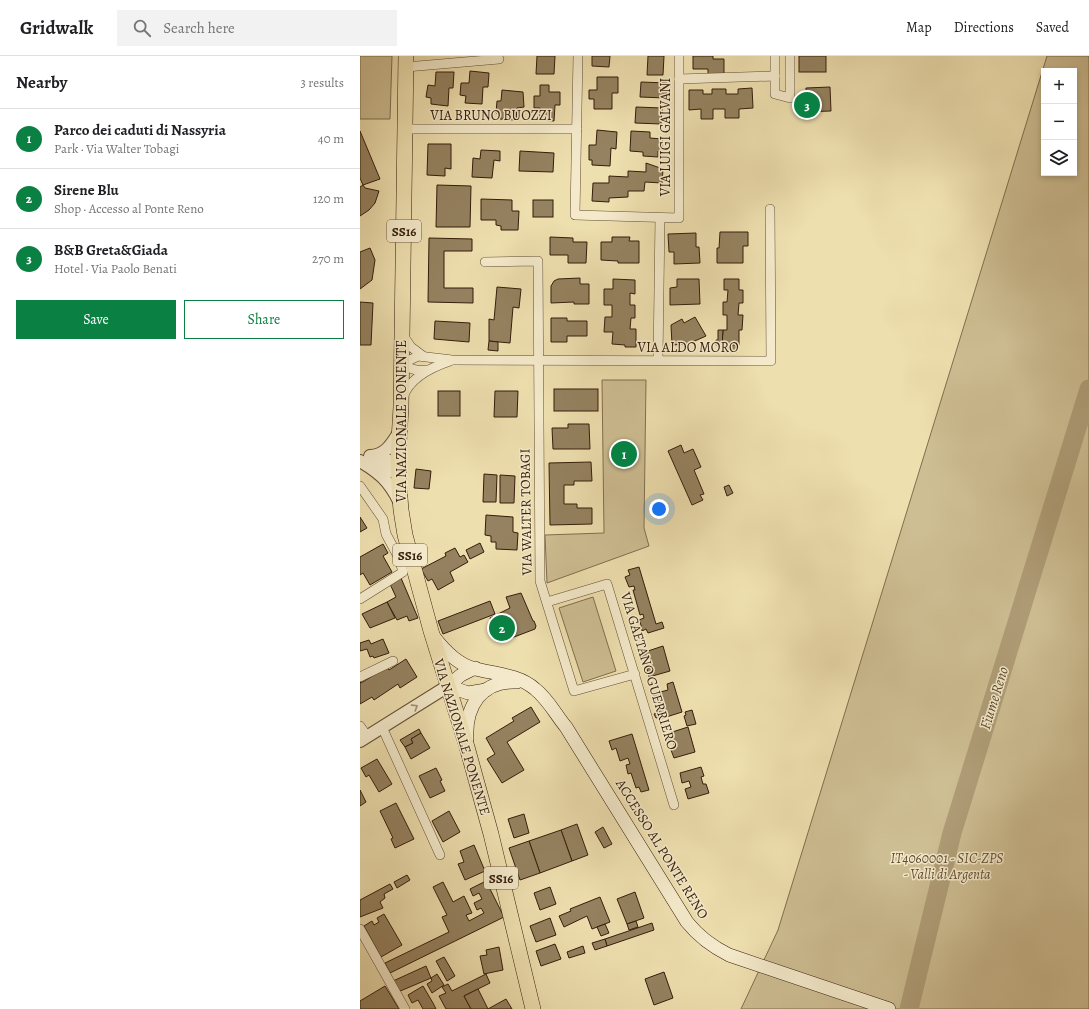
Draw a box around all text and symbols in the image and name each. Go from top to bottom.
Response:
search box [117,10,397,46]
text: Gridwalk [20,15,93,41]
icon: search [131,17,153,39]
text: Search here [163,18,235,38]
text: Map [906,18,932,37]
text: Directions [954,18,1014,37]
text: Saved [1036,18,1069,37]
map controls [1041,68,1077,176]
button: + [1041,68,1077,104]
text: Nearby [16,71,67,94]
text: 3 results [300,74,344,91]
street label: VIA LUIGI GALVANI [656,78,675,197]
pin: 3 [794,90,820,120]
button: − [1041,104,1077,140]
street label: VIA BRUNO BUOZZI [429,106,552,125]
text: Parco dei caduti di Nassyria [54,120,226,140]
text: 1 [27,130,31,147]
text: 40 m [318,130,344,147]
text: Park · Via Walter Tobagi [54,140,179,157]
button: layers [1041,140,1077,176]
text: Sirene Blu [54,180,119,200]
text: 2 [26,190,32,207]
text: 120 m [313,190,344,207]
text: Shop · Accesso al Ponte Reno [54,200,204,217]
road number: SS16 [387,220,421,242]
text: B&B Greta&Giada [54,240,168,260]
text: 3 [26,250,32,267]
text: 270 m [312,250,344,267]
text: Hotel · Via Paolo Benati [54,260,177,277]
button: Save [16,300,176,339]
button: Share [184,300,344,339]
street label: VIA ALDO MORO [636,338,739,357]
street label: VIA NAZIONALE PONENTE [392,340,411,503]
pin: 1 [611,439,637,469]
street label: VIA WALTER TOBAGI [515,448,537,577]
your location [649,499,669,519]
road number: SS16 [393,544,427,566]
street label: VIA GAETANO GUERRIERO [616,589,682,752]
pin: 2 [489,613,515,643]
street label: VIA NAZIONALE PONENTE [429,656,495,818]
water label: Fiume Reno [975,664,1013,732]
one-way arrow [411,704,418,711]
street label: ACCESSO AL PONTE RENO [611,775,713,923]
park label: IT4060001 - SIC-ZPS - Valli di Argenta [891,849,1003,884]
road number: SS16 [484,867,518,889]

